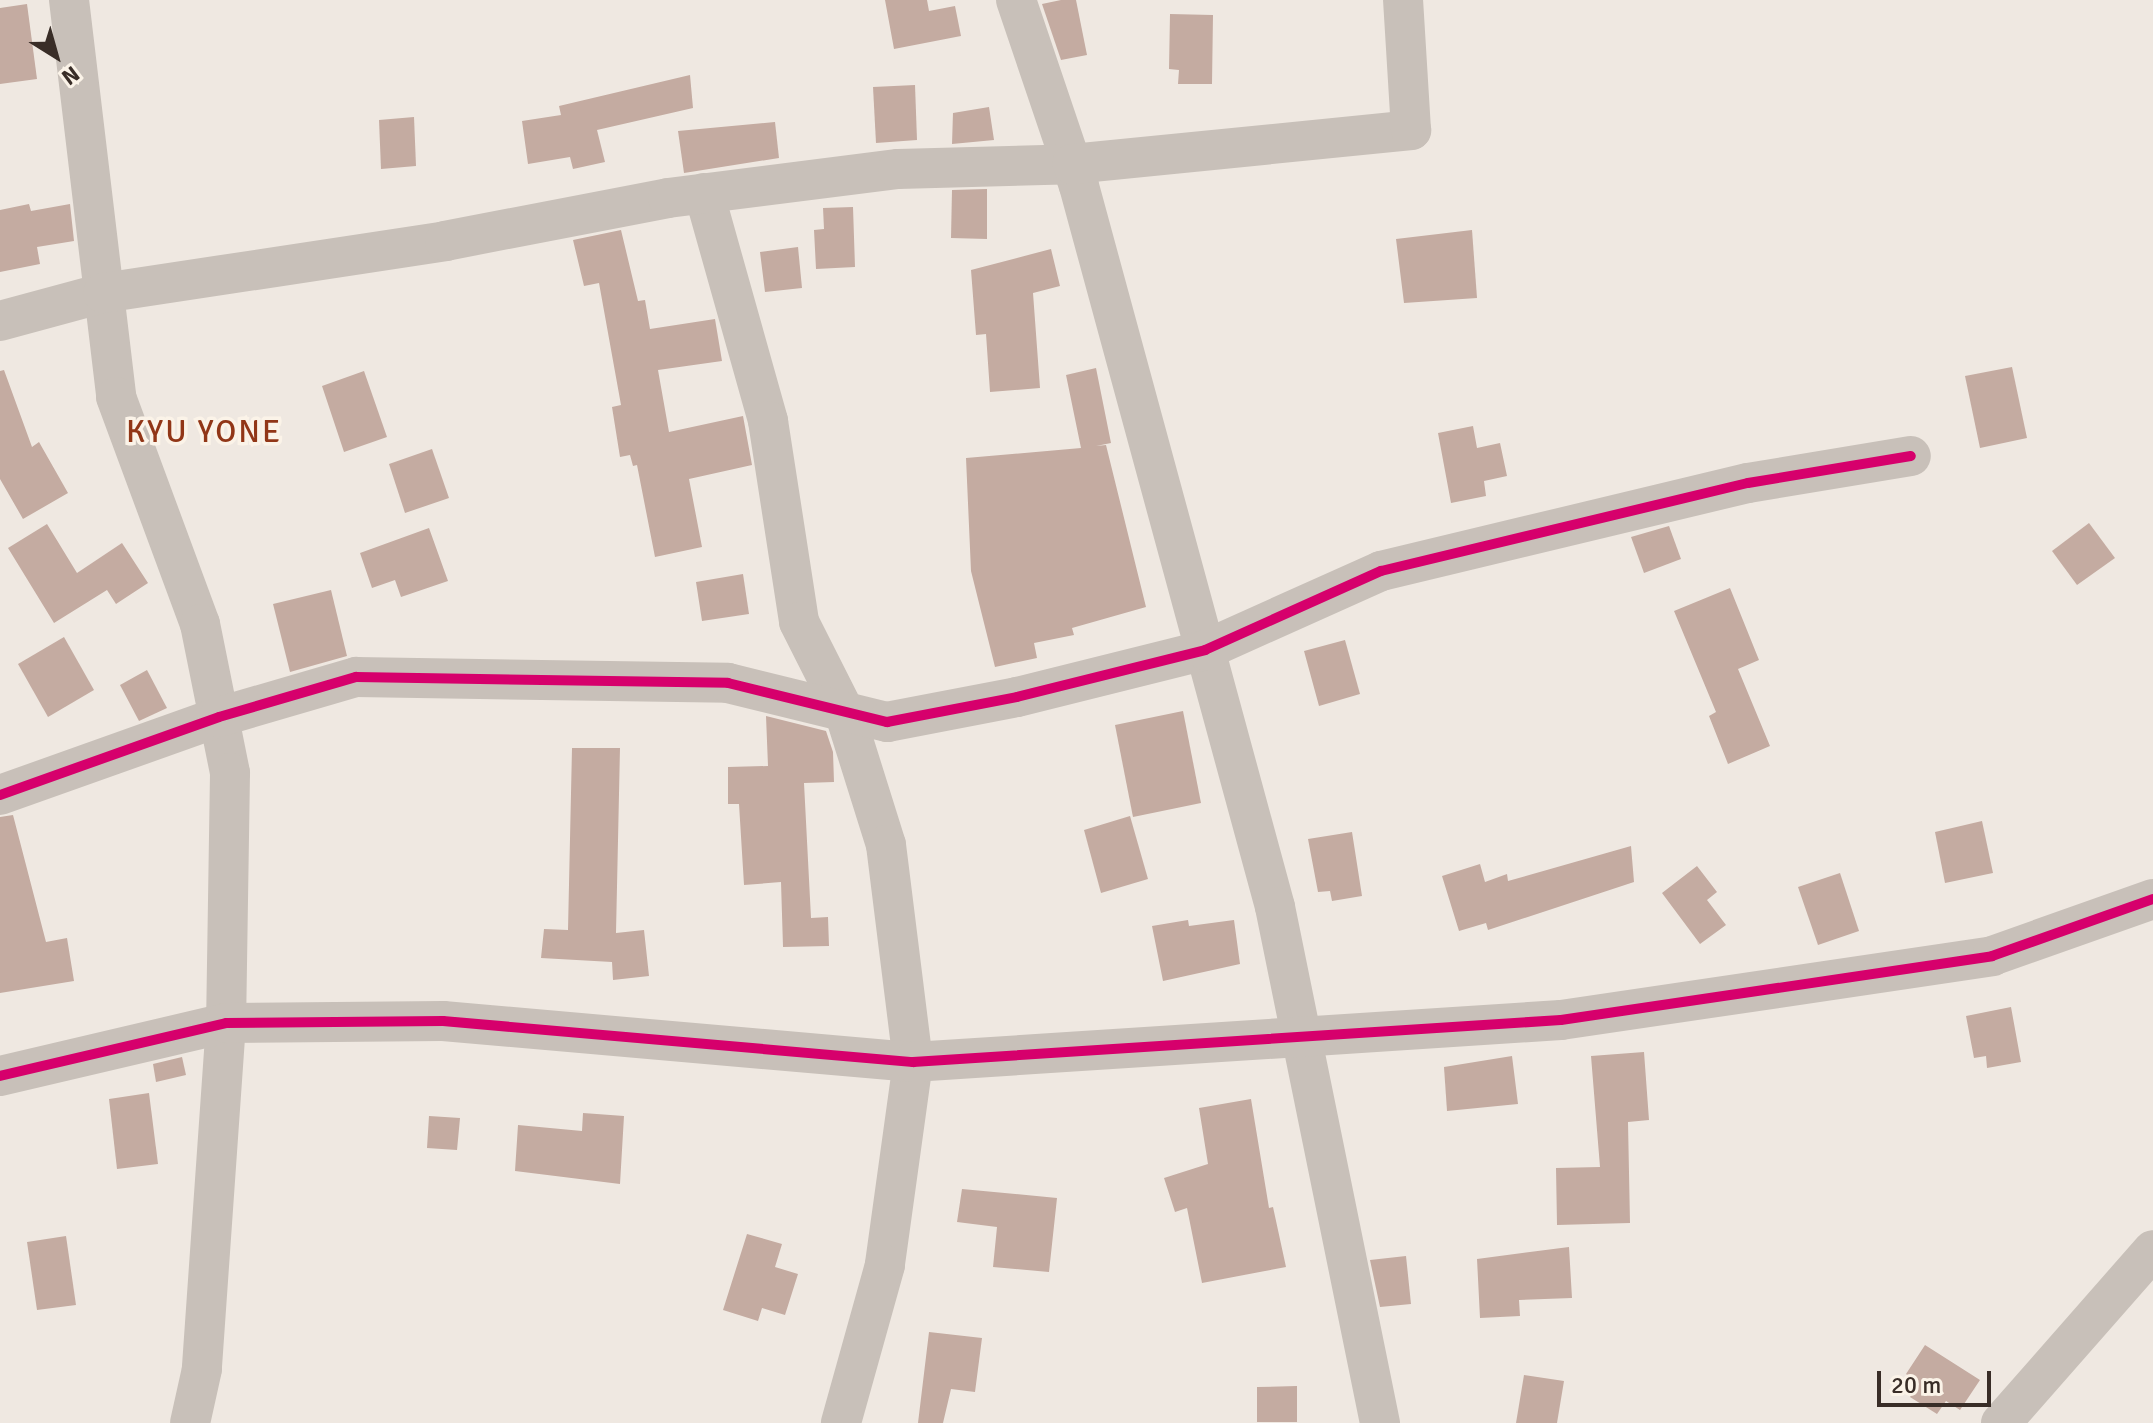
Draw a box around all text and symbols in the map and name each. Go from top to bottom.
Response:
north arrow [16,16,96,96]
text: N [57,60,85,91]
district label: KYU YONE [126,413,282,451]
scale bar [1881,1355,1995,1405]
text: 20 m [1891,1370,1941,1400]

